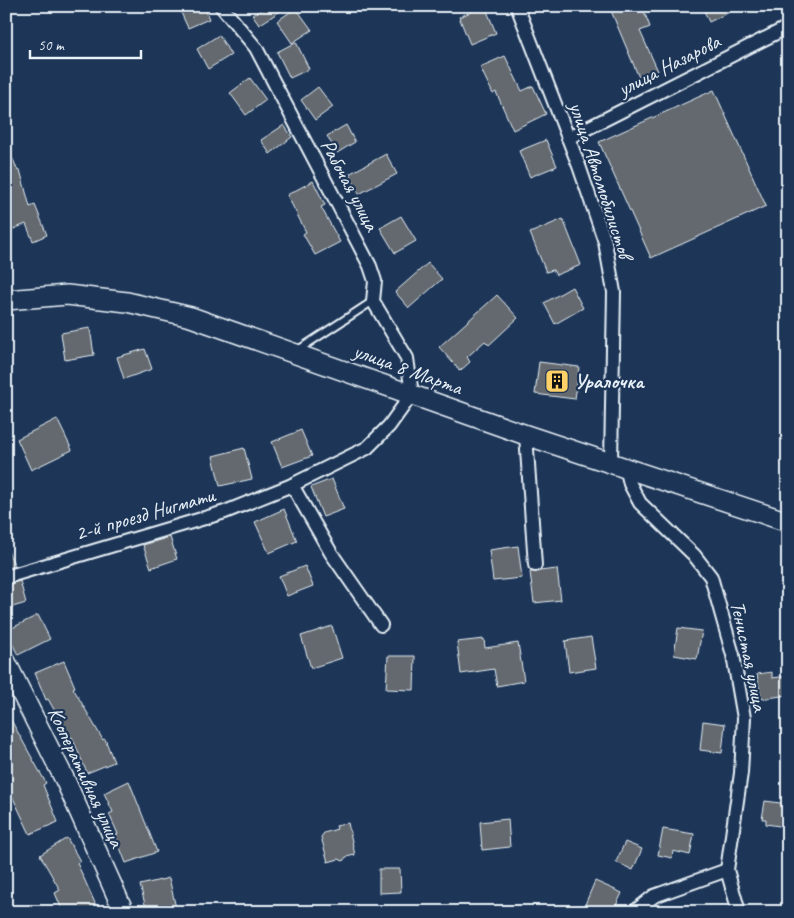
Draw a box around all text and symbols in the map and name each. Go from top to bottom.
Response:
street label: улица Назарова [612,27,726,103]
scale bar [30,28,141,60]
text: 50 m [38,36,65,55]
street label: улица Автомобилистов [563,97,640,266]
street label: Рабочая улица [315,135,386,237]
street label: улица 8 Марта [348,337,467,401]
building icon: Уралочка [544,368,570,394]
place label: Уралочка [574,368,645,394]
street label: 2-й проезд Нигмати [72,481,219,546]
street label: Тенистая улица [725,599,774,715]
street label: Кооперативная улица [42,703,131,853]

